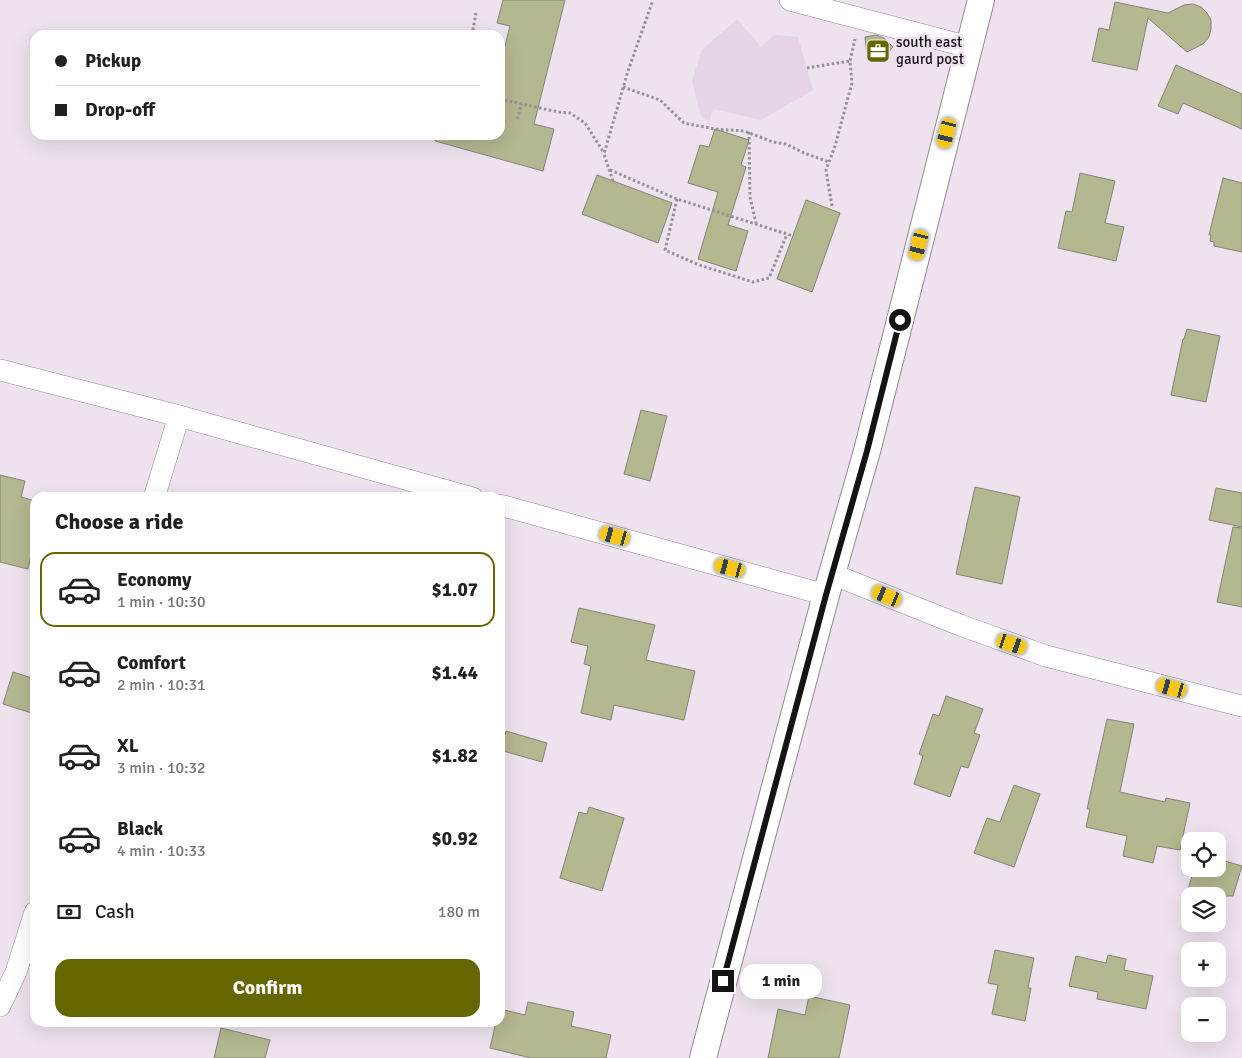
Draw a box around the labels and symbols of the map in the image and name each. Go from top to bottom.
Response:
place label: south east gaurd post [896,33,964,68]
office icon: south east gaurd post [865,38,891,64]
car [936,117,957,149]
car [908,229,929,261]
route start [889,309,911,331]
car [598,525,631,547]
car [713,557,746,579]
car [870,583,903,609]
car [995,632,1028,656]
car [1155,677,1188,699]
callout: 1 min [740,964,823,998]
route end [712,970,734,992]

